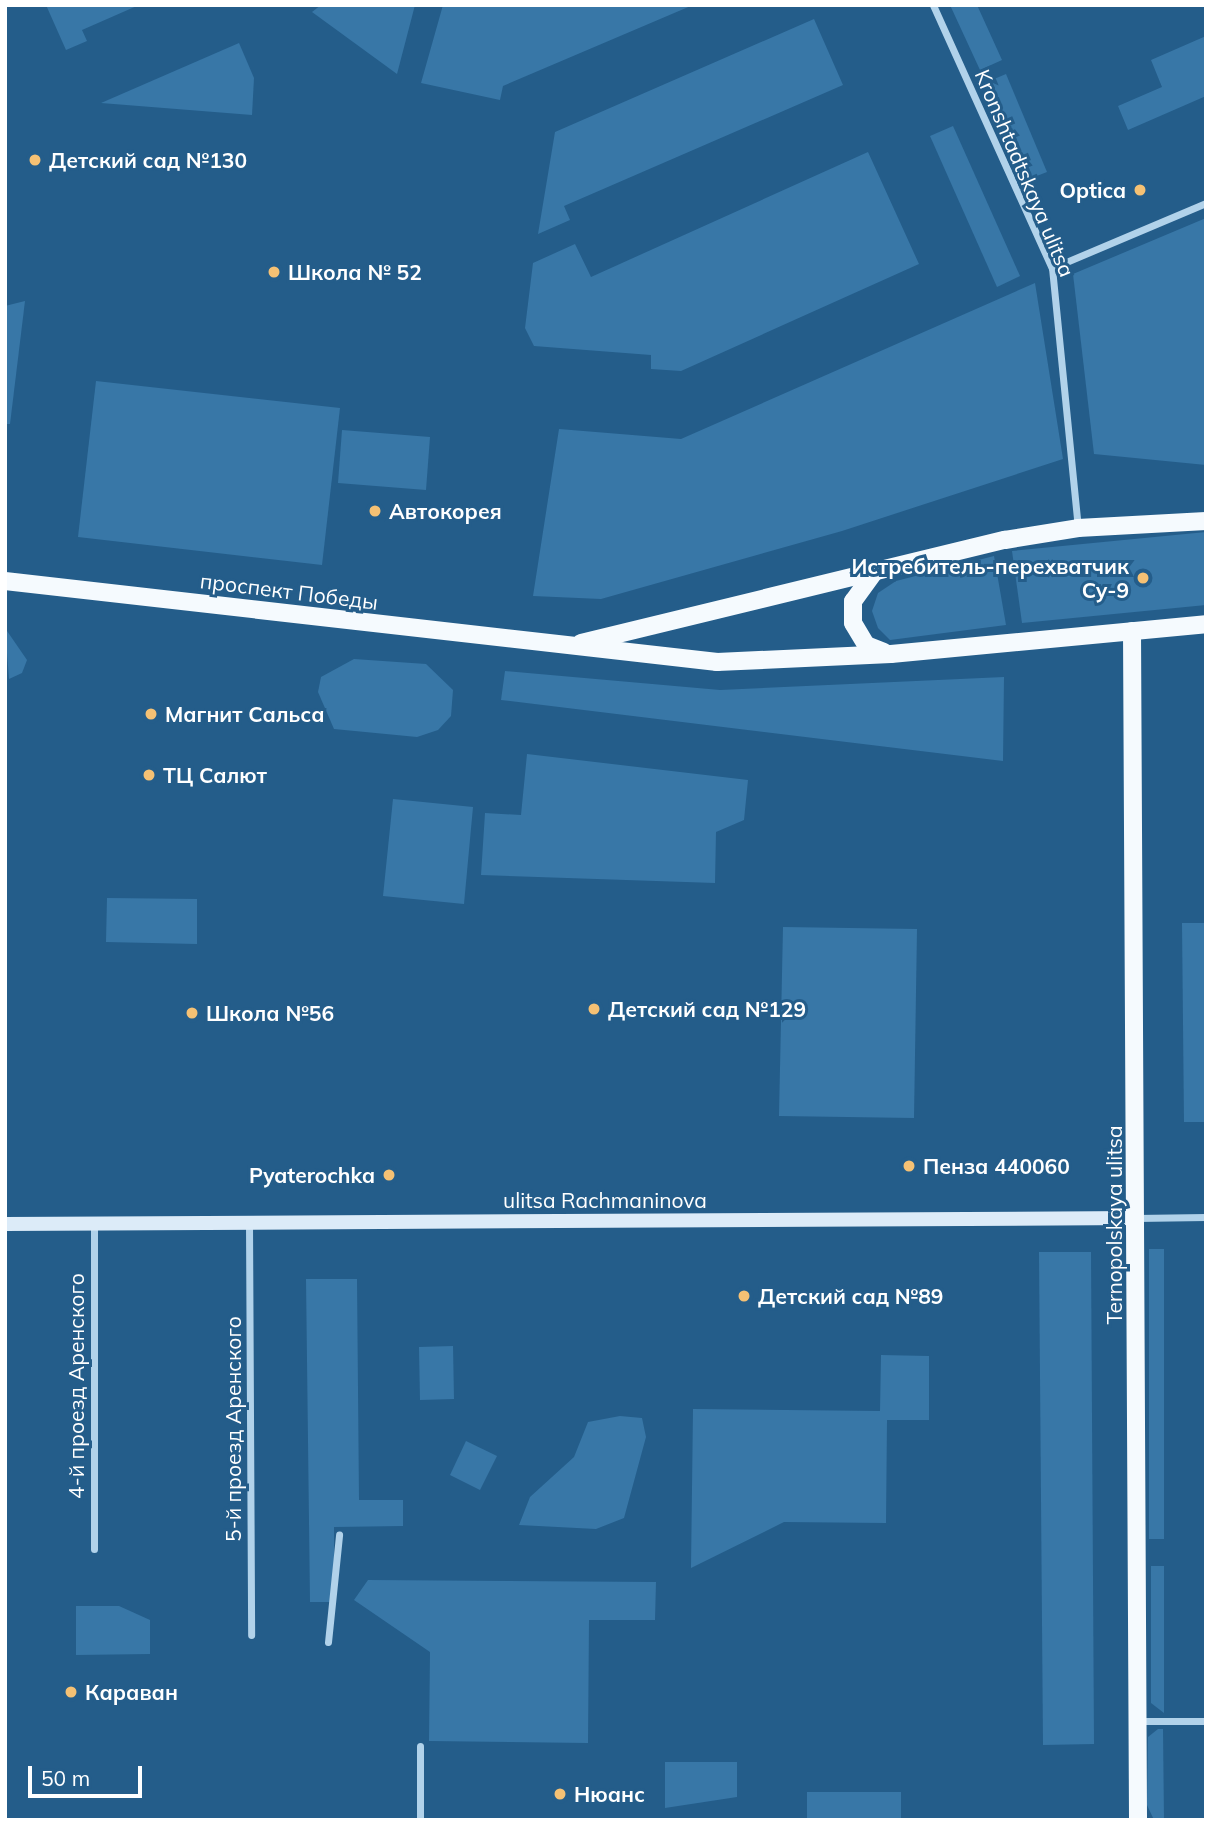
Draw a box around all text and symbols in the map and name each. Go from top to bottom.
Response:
street label: Kronshtadtskaya ulitsa [970,66,1080,280]
place label: Детский сад №130 [49,147,247,173]
marker: Детский сад №130 [27,152,43,168]
place label: Optica [1060,177,1126,203]
marker: Optica [1132,182,1148,198]
place label: Школа № 52 [288,259,422,285]
marker: Школа № 52 [266,264,282,280]
place label: Автокорея [389,498,502,524]
marker: Автокорея [367,503,383,519]
place label: Истребитель-перехватчик Су-9 [851,553,1129,603]
street label: проспект Победы [199,568,379,614]
marker: Истребитель-перехватчик Су-9 [1135,570,1151,586]
place label: Магнит Сальса [165,701,325,727]
marker: Магнит Сальса [143,706,159,722]
place label: ТЦ Салют [163,762,267,788]
marker: ТЦ Салют [141,767,157,783]
place label: Детский сад №129 [608,996,806,1022]
place label: Школа №56 [206,1000,334,1026]
marker: Детский сад №129 [586,1001,602,1017]
marker: Школа №56 [184,1005,200,1021]
street label: Ternopolskaya ulitsa [1101,1125,1127,1325]
place label: Пенза 440060 [923,1153,1070,1179]
marker: Пенза 440060 [901,1158,917,1174]
place label: Pyaterochka [249,1162,375,1188]
marker: Pyaterochka [381,1167,397,1183]
street label: ulitsa Rachmaninova [503,1187,707,1213]
street label: 4-й проезд Аренского [63,1273,89,1499]
place label: Детский сад №89 [758,1283,943,1309]
marker: Детский сад №89 [736,1288,752,1304]
street label: 5-й проезд Аренского [220,1316,246,1542]
place label: Караван [85,1679,178,1705]
marker: Караван [63,1684,79,1700]
scale bar [32,1752,145,1796]
text: 50 m [41,1765,90,1791]
place label: Нюанс [574,1781,645,1807]
marker: Нюанс [552,1786,568,1802]

